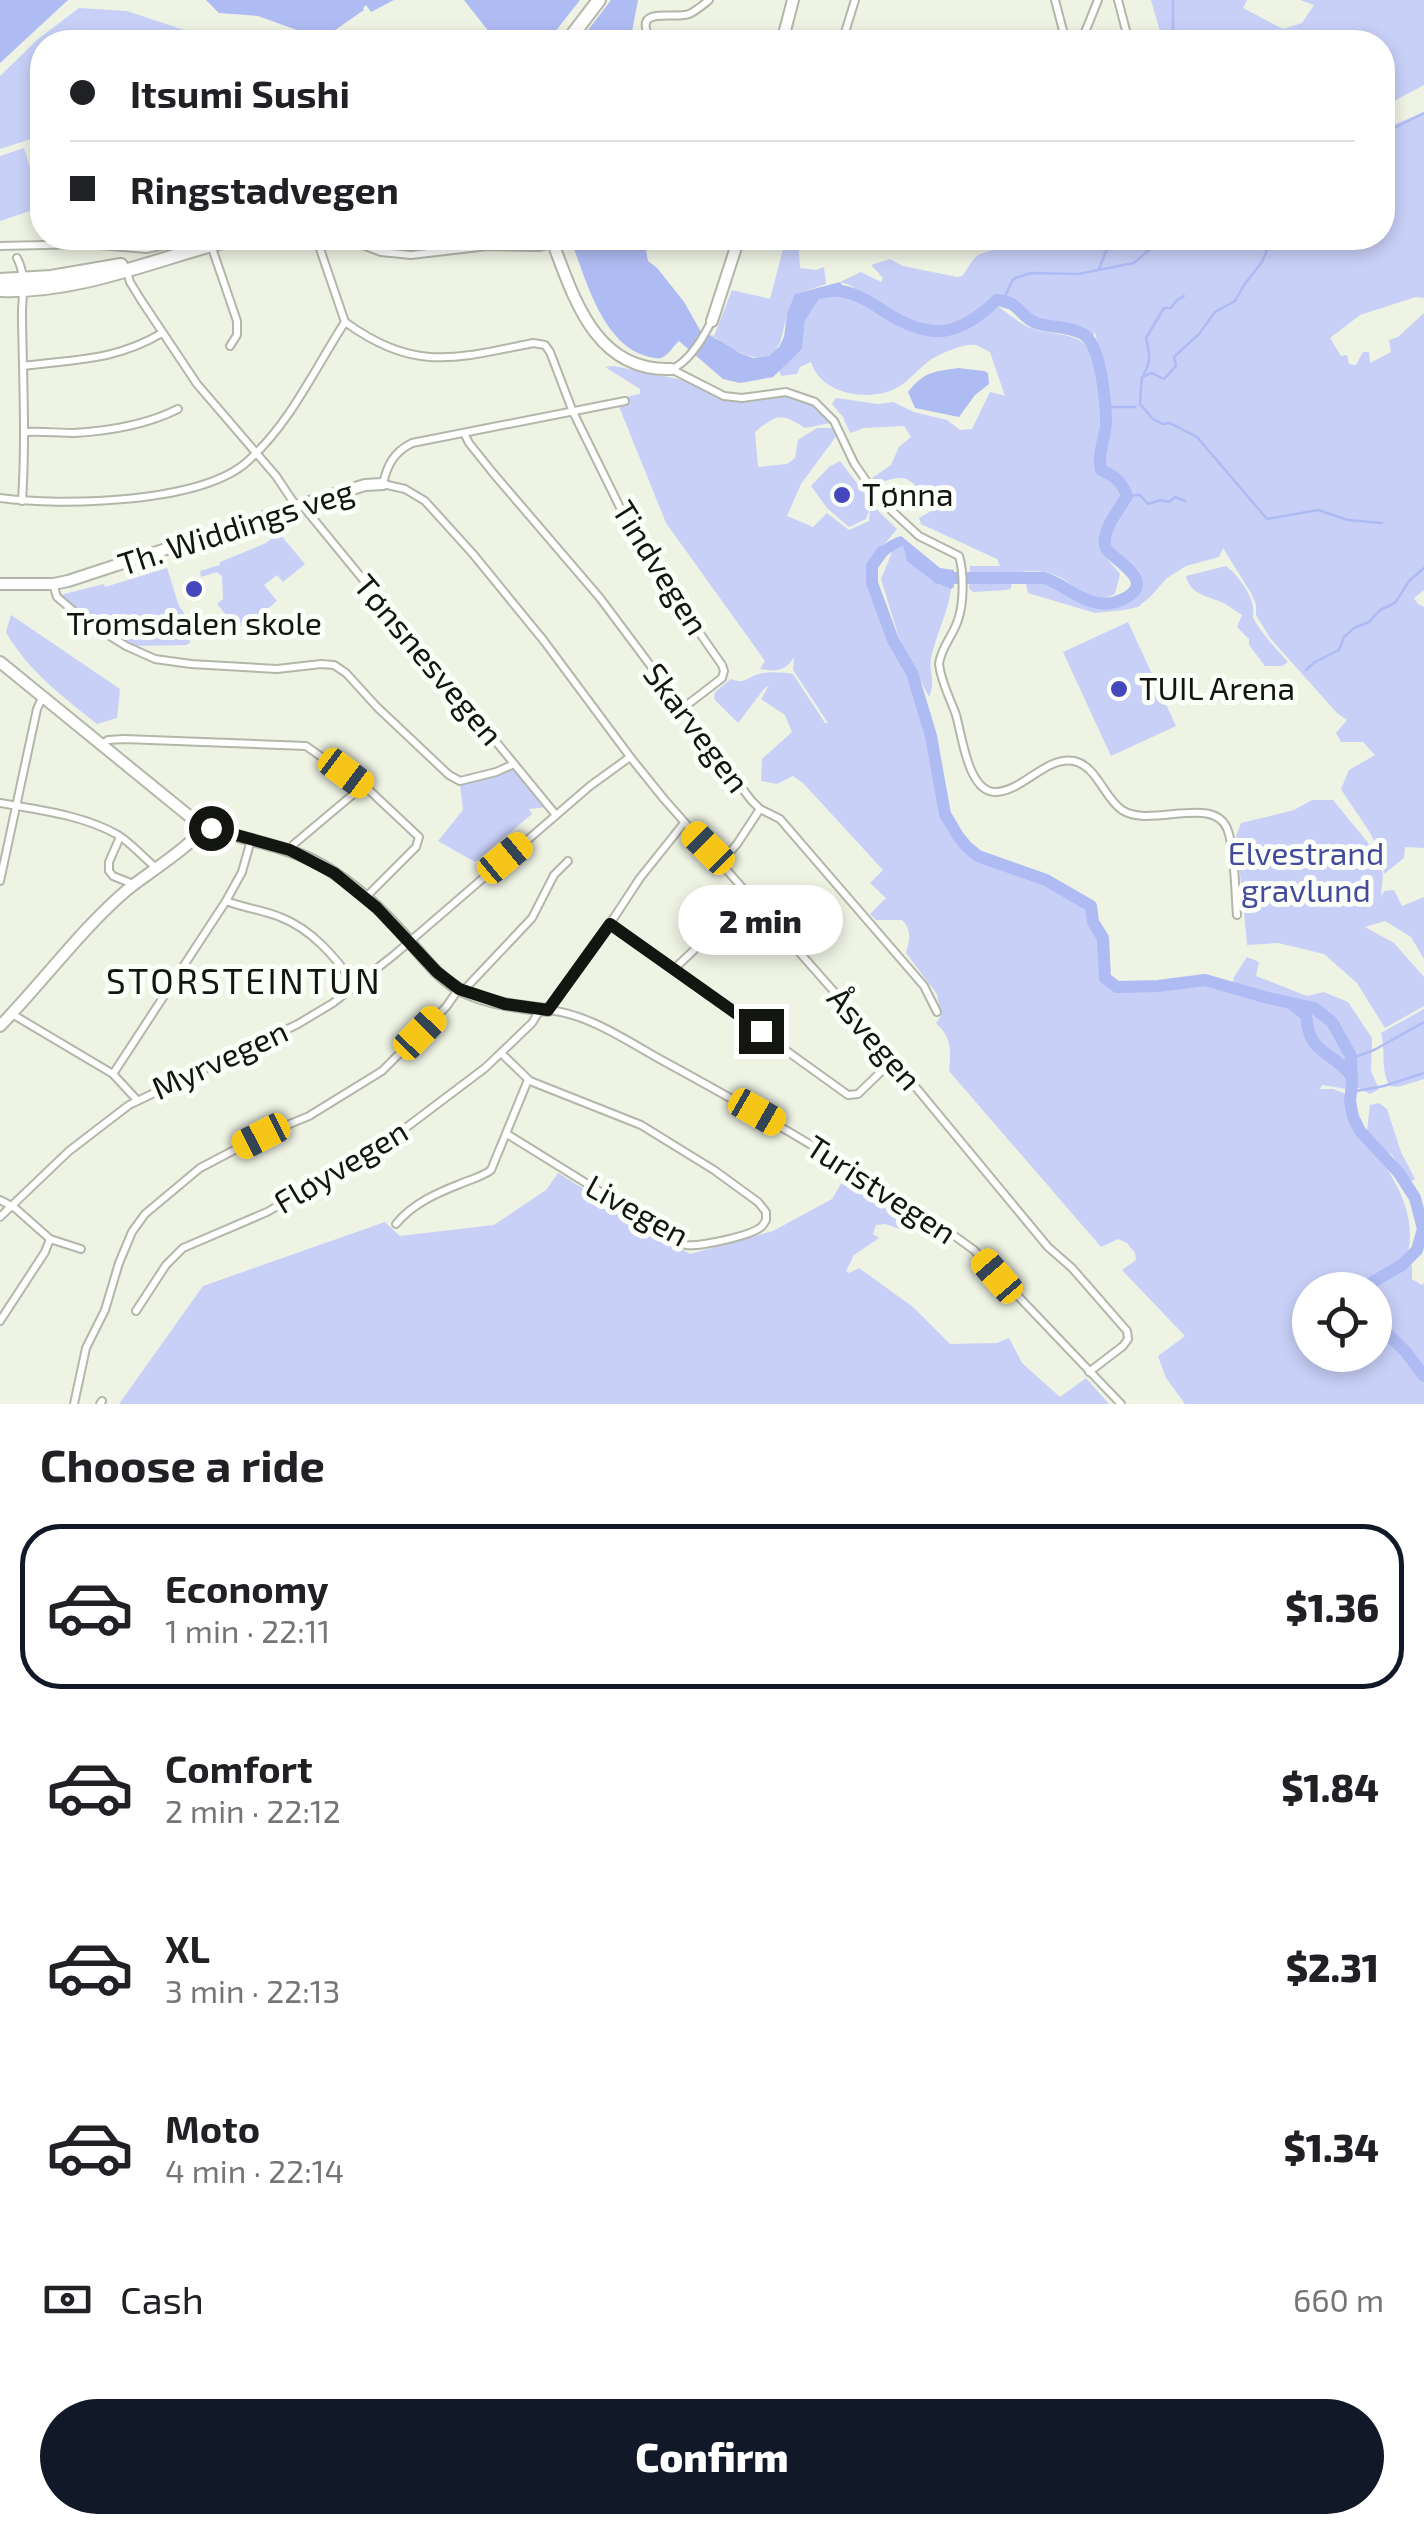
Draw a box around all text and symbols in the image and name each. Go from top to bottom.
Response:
text: Itsumi Sushi [130,70,350,116]
text: Ringstadvegen [130,166,399,212]
street label: Th. Widdings veg [113,470,358,582]
place label: Tønna [862,474,954,512]
marker: Tønna [831,484,853,506]
street label: Tindvegen [606,493,718,641]
street label: Tønsnesvegen [347,566,512,752]
marker: Tromsdalen skole [183,578,205,600]
place label: Tromsdalen skole [66,603,322,641]
street label: Skarvegen [637,655,759,799]
place label: TUIL Arena [1139,668,1295,706]
marker: TUIL Arena [1108,678,1130,700]
car [313,743,379,803]
route start [189,806,234,851]
car [676,816,740,880]
car [472,827,538,889]
park label: Elvestrand gravlund [1228,833,1384,908]
callout: 2 min [678,886,844,956]
text: 2 min [719,901,802,939]
district label: STORSTEINTUN [106,959,382,1001]
street label: Åsvegen [821,979,930,1097]
car [388,1001,452,1065]
route end [739,1009,784,1054]
street label: Myrvegen [145,1010,293,1106]
car [724,1084,790,1140]
car [227,1109,295,1163]
street label: Fløyvegen [266,1111,414,1220]
street label: Turistvegen [800,1126,964,1251]
street label: Livegen [580,1166,696,1253]
car [966,1244,1028,1308]
map controls [1292,1272,1392,1372]
button: locate [1292,1272,1392,1372]
text: Choose a ride [40,1437,325,1491]
icon: car [45,1562,135,1652]
text: Economy [165,1565,329,1611]
text: $1.36 [1285,1584,1379,1630]
text: 1 min · 22:11 [165,1611,330,1649]
icon: car [45,1742,135,1832]
text: Comfort [165,1745,313,1791]
text: $1.84 [1281,1764,1379,1810]
text: 2 min · 22:12 [165,1791,341,1829]
icon: car [45,1922,135,2012]
text: XL [165,1925,210,1971]
text: $2.31 [1286,1944,1379,1990]
text: 3 min · 22:13 [165,1971,340,2009]
icon: car [45,2102,135,2192]
text: Moto [165,2105,260,2151]
text: $1.34 [1284,2124,1379,2170]
text: 4 min · 22:14 [165,2151,344,2189]
icon: cash [40,2272,95,2327]
text: Cash [120,2276,204,2322]
text: 660 m [1293,2280,1384,2318]
button: Confirm [40,2399,1384,2514]

